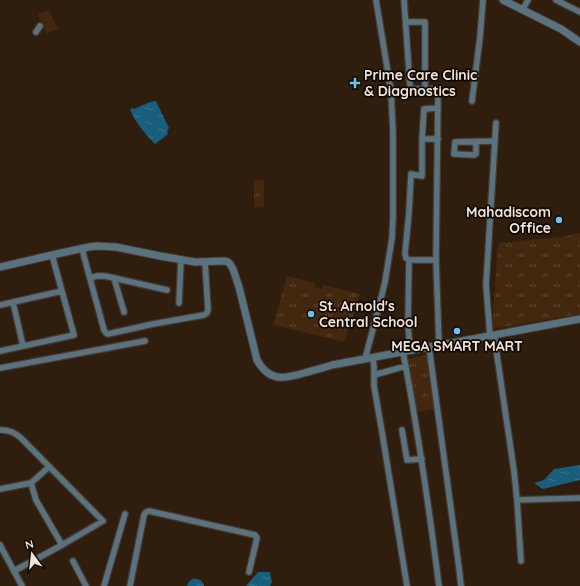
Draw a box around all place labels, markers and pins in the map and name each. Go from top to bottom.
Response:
place label: Prime Care Clinic & Diagnostics [364,66,477,100]
marker: Prime Care Clinic & Diagnostics [349,77,361,89]
place label: Mahadiscom Office [466,203,551,237]
marker: Mahadiscom Office [554,215,564,225]
place label: St. Arnold's Central School [319,297,418,331]
marker: St. Arnold's Central School [306,309,316,319]
marker: MEGA SMART MART [452,326,462,336]
place label: MEGA SMART MART [391,337,523,355]

